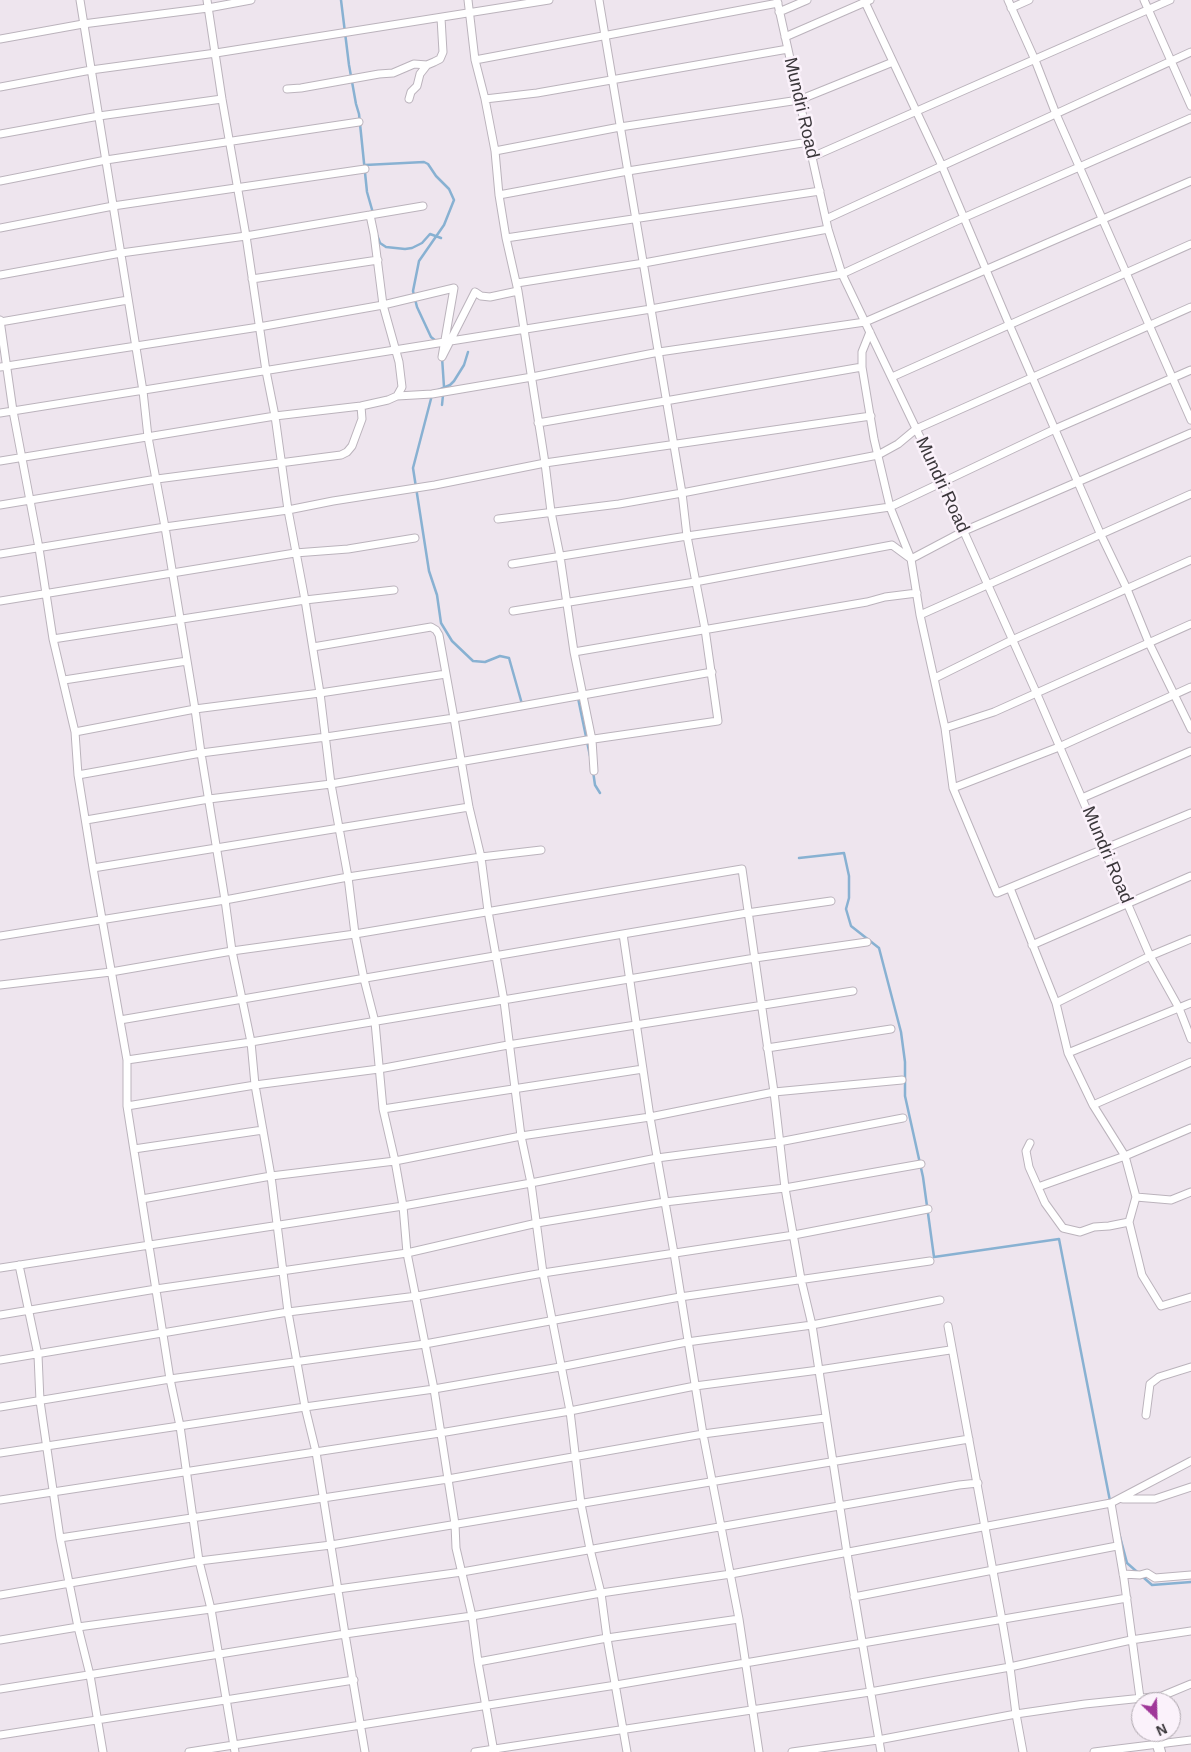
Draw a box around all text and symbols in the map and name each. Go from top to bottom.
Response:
street label: Mundri Road [779,55,823,161]
street label: Mundri Road [910,434,974,536]
street label: Mundri Road [1077,803,1137,907]
north arrow [1131,1692,1181,1742]
text: N [1154,1720,1170,1739]

